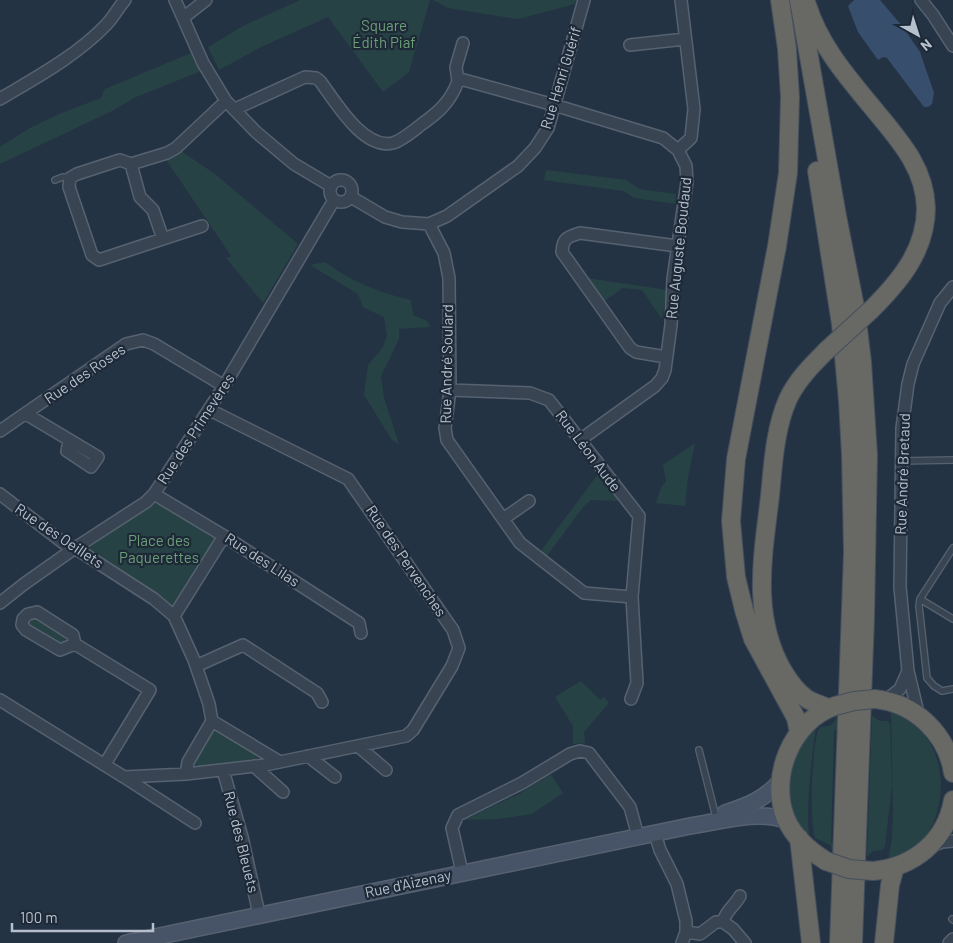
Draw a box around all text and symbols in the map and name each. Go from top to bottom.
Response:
north arrow [893,10,943,60]
park label: Square Édith Piaf [352,16,416,51]
street label: Rue Henri Guérif [536,24,584,131]
text: N [918,36,935,55]
street label: Rue Auguste Boudaud [662,176,694,320]
street label: Rue André Soulard [436,304,456,424]
street label: Rue des Roses [40,339,128,407]
street label: Rue des Primevères [153,370,238,487]
street label: Rue Léon Aude [552,406,625,495]
street label: Rue André Bretaud [891,413,913,535]
street label: Rue des Oeillets [12,499,107,571]
street label: Rue des Pervenches [363,501,451,620]
street label: Rue des Lilas [222,528,303,590]
park label: Place des Paquerettes [119,531,199,566]
street label: Rue des Bleuets [221,789,263,894]
street label: Rue d'Aizenay [363,865,453,901]
scale bar [12,900,154,932]
text: 100 m [20,908,58,926]

